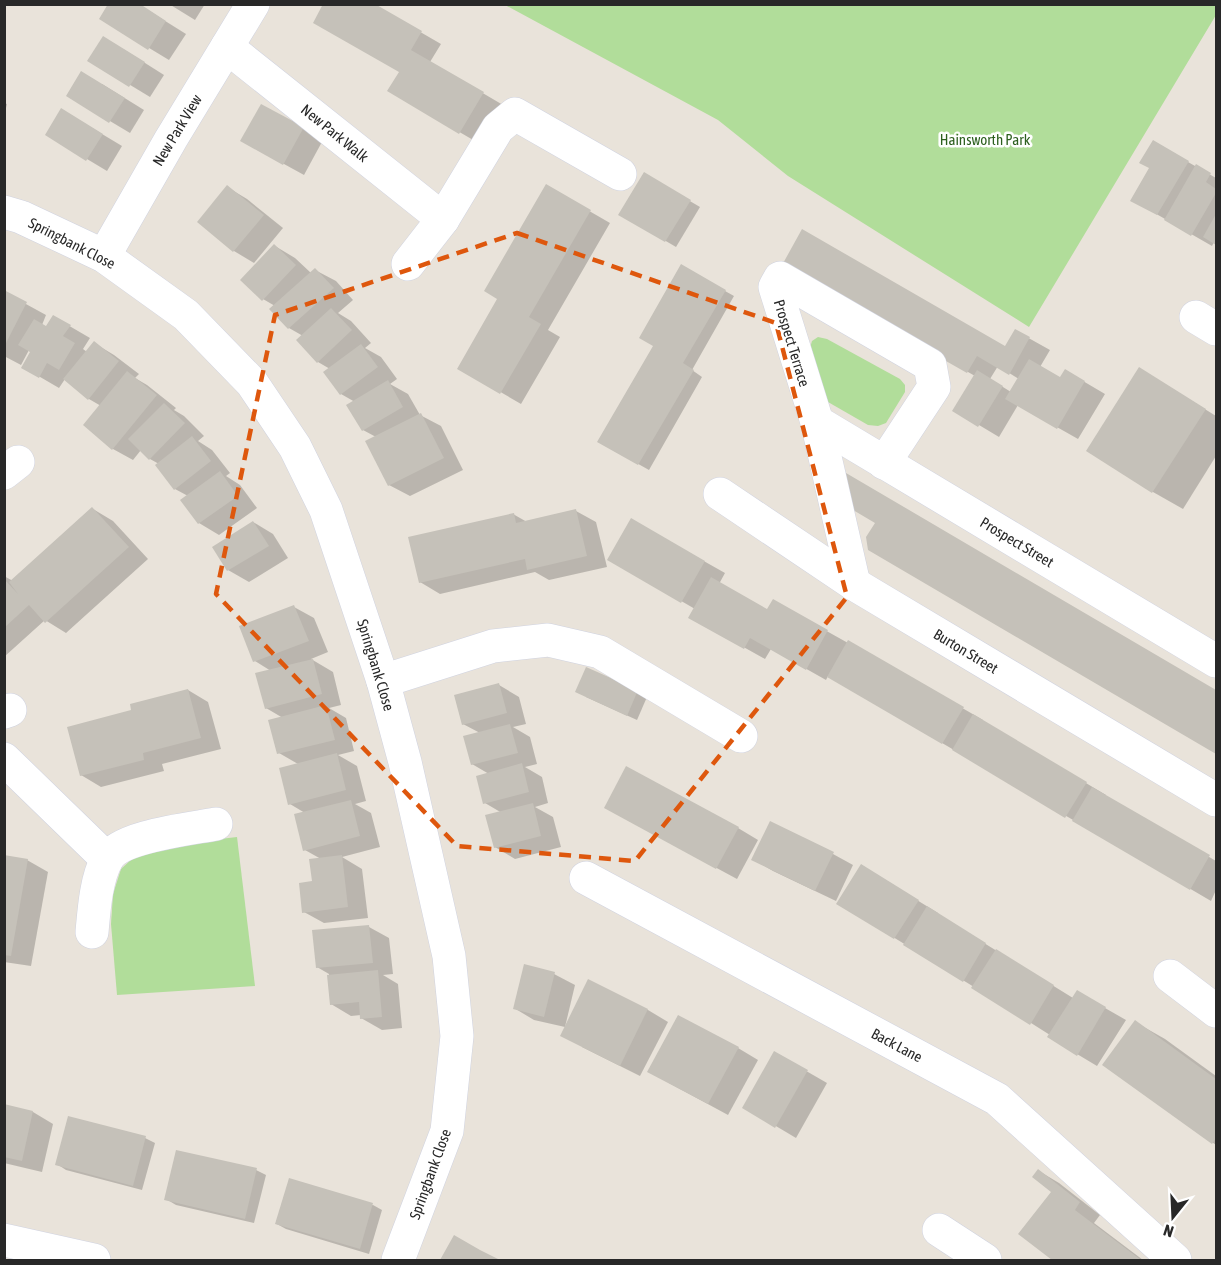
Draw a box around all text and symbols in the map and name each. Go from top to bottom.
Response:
street label: New Park View [149,91,205,169]
street label: New Park Walk [298,101,372,166]
park label: Hainsworth Park [940,131,1031,148]
street label: Springbank Close [26,214,118,272]
street label: Prospect Terrace [771,297,813,389]
street label: Prospect Street [977,513,1057,571]
street label: Springbank Close [354,617,398,713]
street label: Burton Street [931,625,1001,677]
street label: Back Lane [869,1025,926,1066]
street label: Springbank Close [406,1126,454,1221]
north arrow [1143,1187,1203,1247]
text: N [1161,1221,1176,1241]

